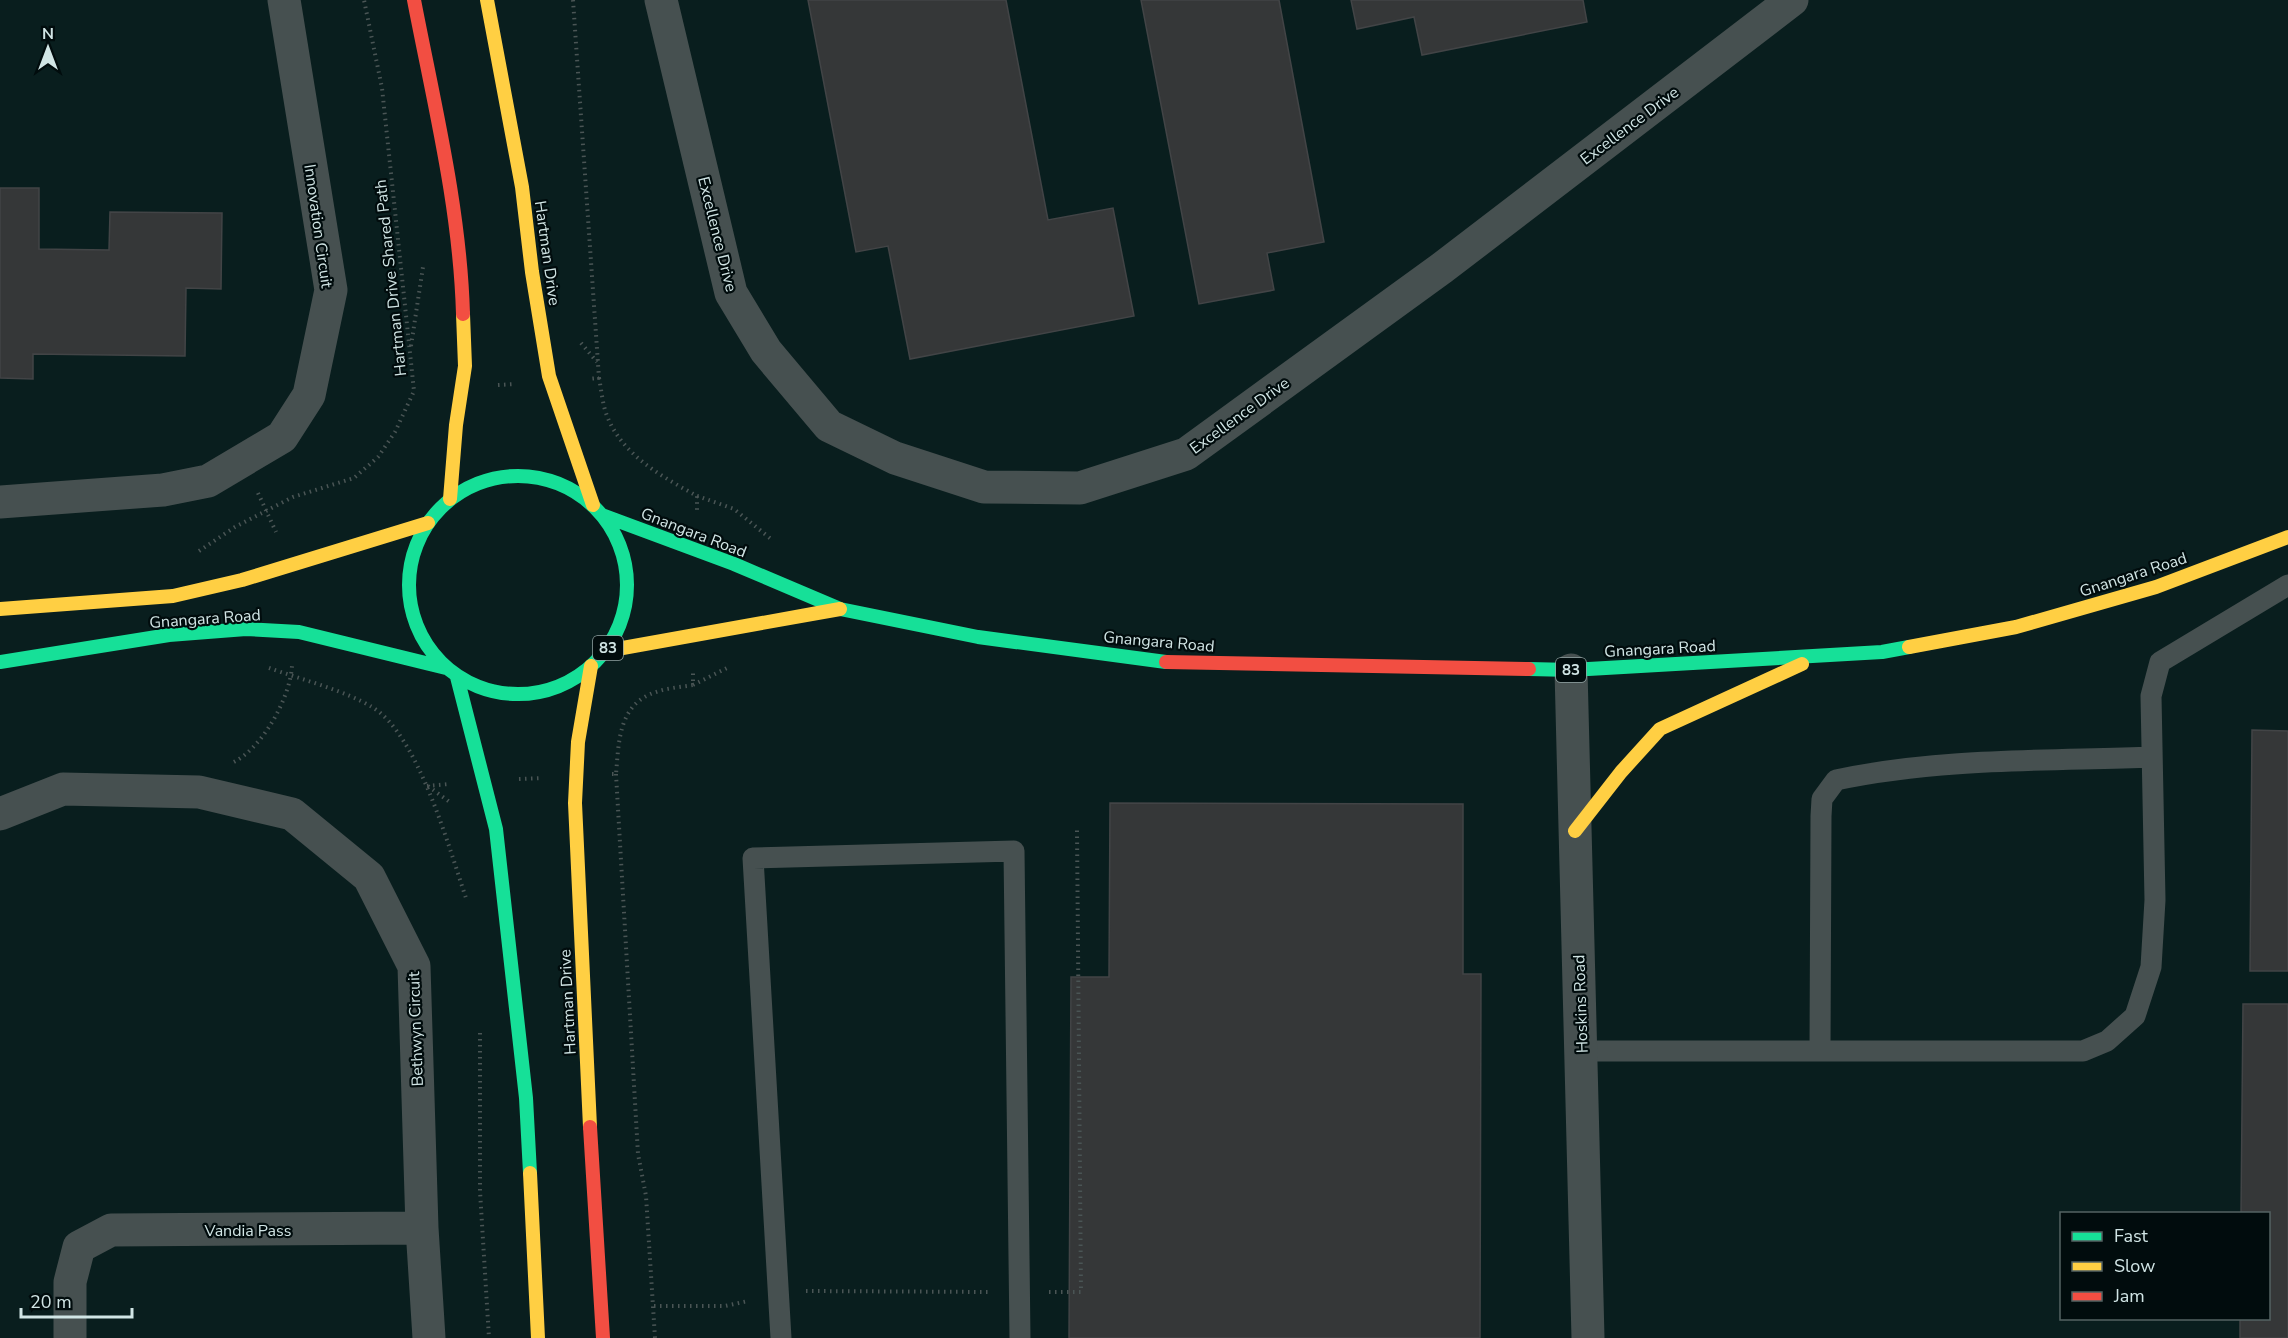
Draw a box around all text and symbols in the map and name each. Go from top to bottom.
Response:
north arrow [18,18,78,78]
text: N [42,23,54,45]
street label: Excellence Drive [1576,81,1683,170]
street label: Innovation Circuit [298,163,338,290]
street label: Excellence Drive [692,174,742,294]
street label: Hartman Drive Shared Path [370,178,412,377]
street label: Hartman Drive [529,199,565,307]
street label: Excellence Drive [1185,372,1294,459]
street label: Gnangara Road [638,503,750,563]
street label: Gnangara Road [2077,547,2190,603]
street label: Gnangara Road [149,604,261,634]
street label: Gnangara Road [1102,626,1215,658]
street label: Gnangara Road [1604,635,1716,663]
road number: 83 [593,636,623,660]
road number: 83 [1556,658,1586,682]
street label: Hartman Drive [554,949,582,1055]
street label: Hoskins Road [1568,954,1594,1054]
street label: Bethwyn Circuit [403,971,429,1087]
legend [2060,1212,2270,1320]
street label: Vandia Pass [204,1220,291,1242]
text: Fast [2114,1224,2149,1248]
text: Slow [2114,1254,2155,1278]
scale bar [21,1281,132,1319]
text: Jam [2113,1284,2145,1308]
text: 20 m [30,1290,72,1314]

